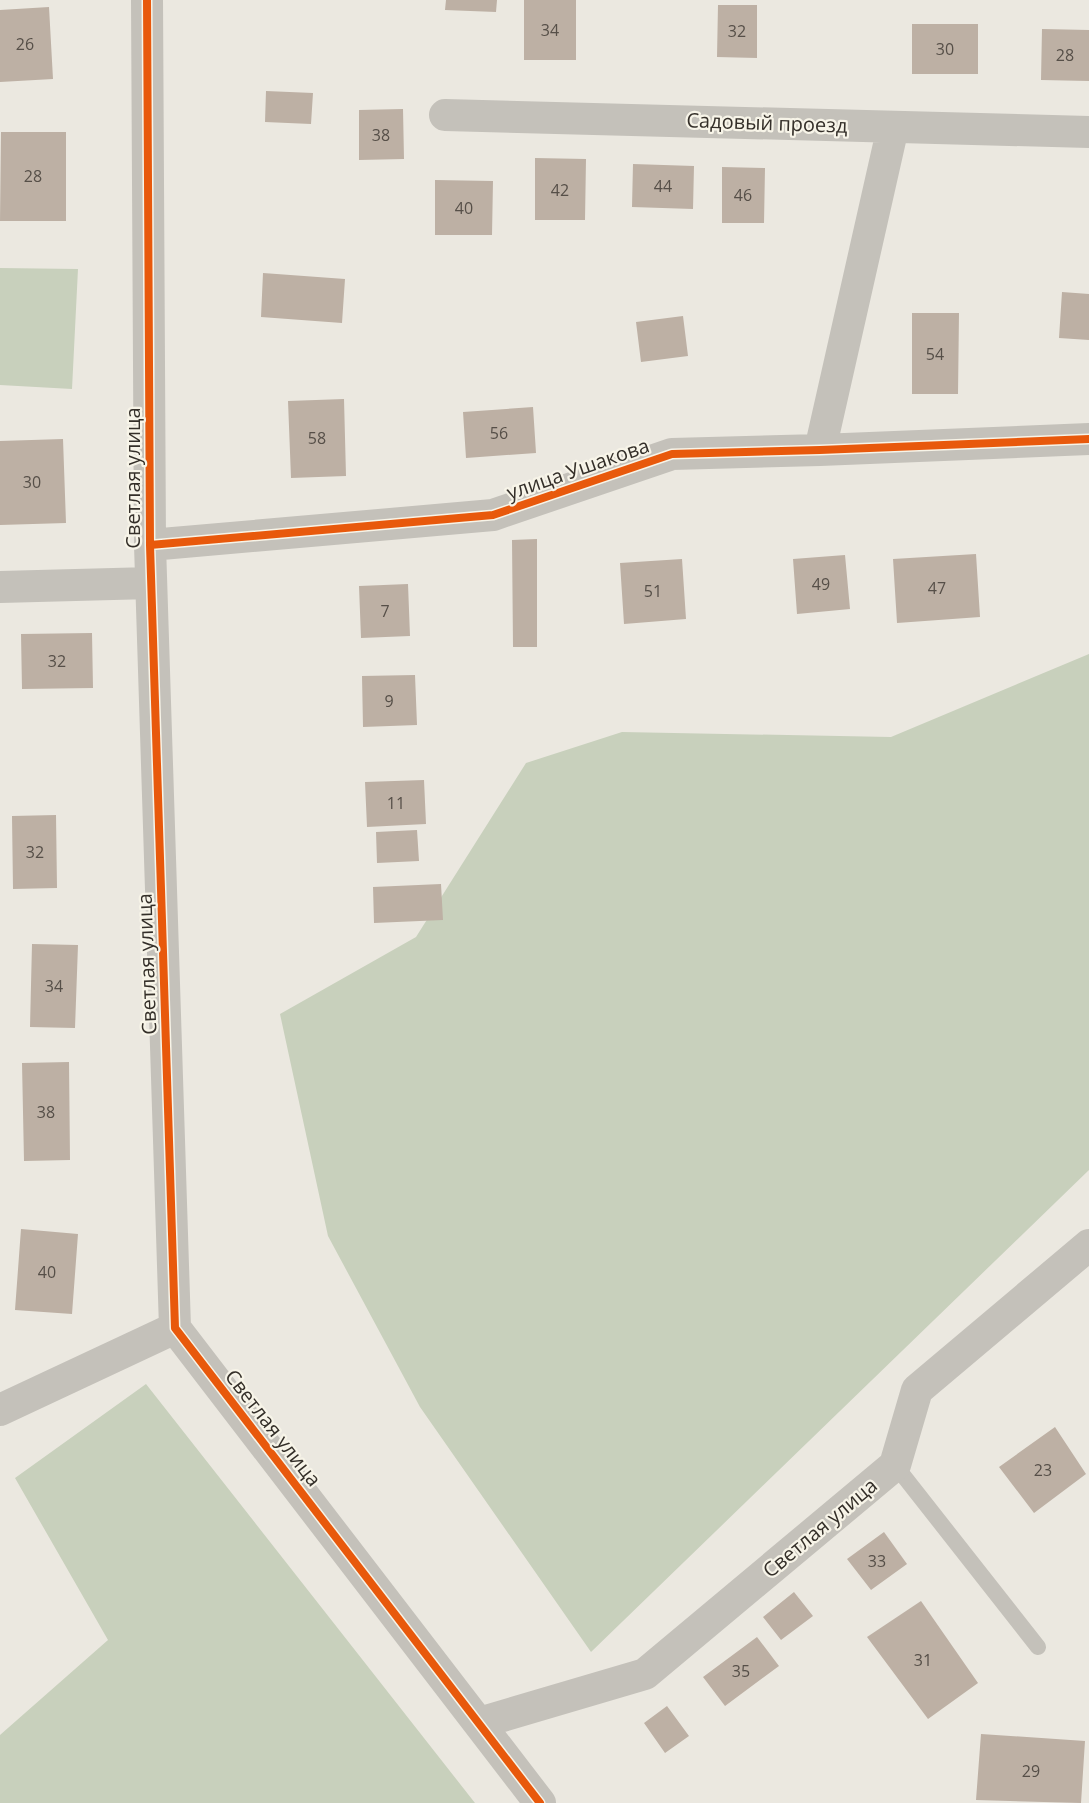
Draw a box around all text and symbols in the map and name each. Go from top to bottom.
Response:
house number: 34 [541,19,559,41]
house number: 32 [728,20,746,42]
house number: 26 [16,33,34,55]
house number: 30 [936,38,954,60]
house number: 28 [1056,44,1074,66]
street label: Садовый проезд [686,106,848,139]
house number: 38 [372,124,390,146]
house number: 28 [24,165,42,187]
house number: 44 [654,175,672,197]
house number: 42 [551,179,569,201]
house number: 46 [734,184,752,206]
house number: 40 [455,197,473,219]
house number: 54 [926,343,944,365]
street label: Светлая улица [119,407,146,549]
house number: 56 [490,422,508,444]
house number: 58 [308,427,326,449]
street label: улица Ушакова [503,431,653,506]
house number: 30 [23,471,41,493]
house number: 49 [812,573,830,595]
house number: 47 [928,577,946,599]
house number: 51 [644,580,662,602]
house number: 7 [380,600,390,622]
house number: 32 [48,650,66,672]
house number: 9 [384,690,394,712]
house number: 11 [387,792,405,814]
house number: 32 [26,841,44,863]
street label: Светлая улица [131,893,162,1035]
house number: 34 [45,975,63,997]
house number: 38 [37,1101,55,1123]
house number: 40 [38,1261,56,1283]
street label: Светлая улица [219,1364,328,1492]
house number: 23 [1034,1459,1052,1481]
street label: Светлая улица [757,1472,883,1583]
house number: 33 [868,1550,886,1572]
house number: 31 [914,1649,932,1671]
house number: 35 [732,1660,750,1682]
house number: 29 [1022,1760,1040,1782]

